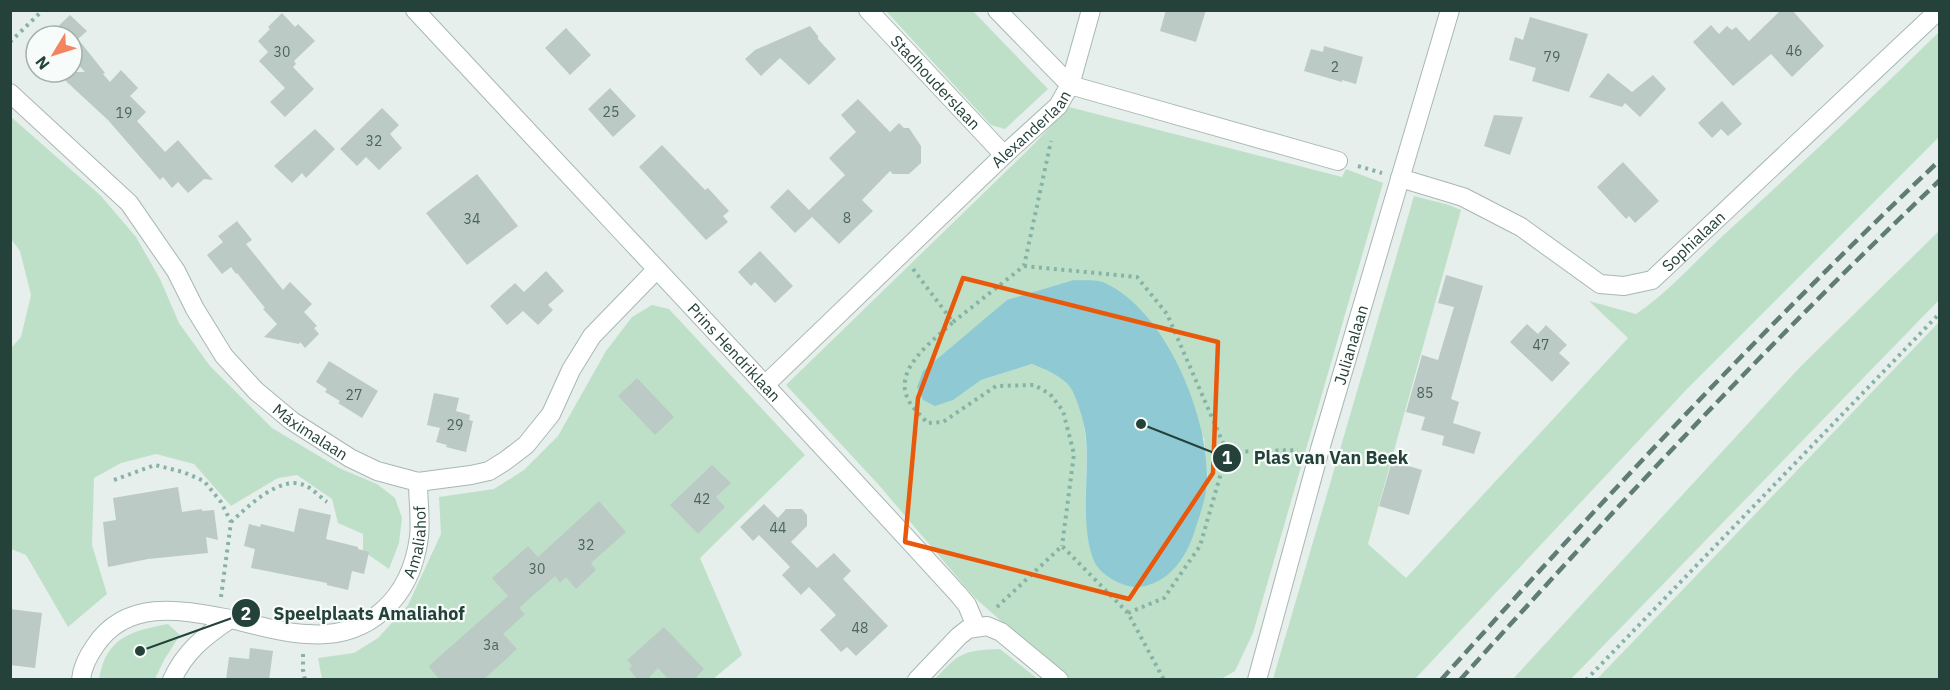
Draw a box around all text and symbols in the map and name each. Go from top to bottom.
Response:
north arrow [24,24,84,84]
street label: Stadhouderslaan [887,31,985,134]
house number: 46 [1786,42,1802,60]
house number: 30 [274,43,290,61]
house number: 79 [1544,48,1560,66]
text: N [31,53,54,74]
house number: 2 [1331,58,1339,76]
street label: Alexanderlaan [987,87,1075,172]
house number: 25 [603,103,619,121]
house number: 19 [116,104,132,122]
house number: 32 [366,132,382,150]
street label: Sophialaan [1657,206,1729,276]
house number: 8 [843,209,851,227]
house number: 34 [464,210,480,228]
street label: Prins Hendriklaan [684,299,785,406]
street label: Julianalaan [1330,303,1372,387]
house number: 47 [1533,336,1549,354]
house number: 85 [1417,384,1433,402]
house number: 27 [346,386,362,404]
street label: Máximalaan [269,399,352,464]
house number: 29 [447,416,463,434]
callout: Plas van Van Beek [1212,440,1421,476]
text: 1 [1222,446,1233,469]
text: Plas van Van Beek [1254,446,1409,469]
house number: 42 [694,490,710,508]
street label: Amaliahof [398,505,430,581]
house number: 44 [770,519,786,537]
house number: 32 [578,536,594,554]
house number: 30 [529,560,545,578]
callout: Speelplaats Amaliahof [231,595,476,631]
text: 2 [241,602,251,625]
text: Speelplaats Amaliahof [273,602,465,625]
house number: 48 [852,619,868,637]
house number: 3a [483,636,499,654]

